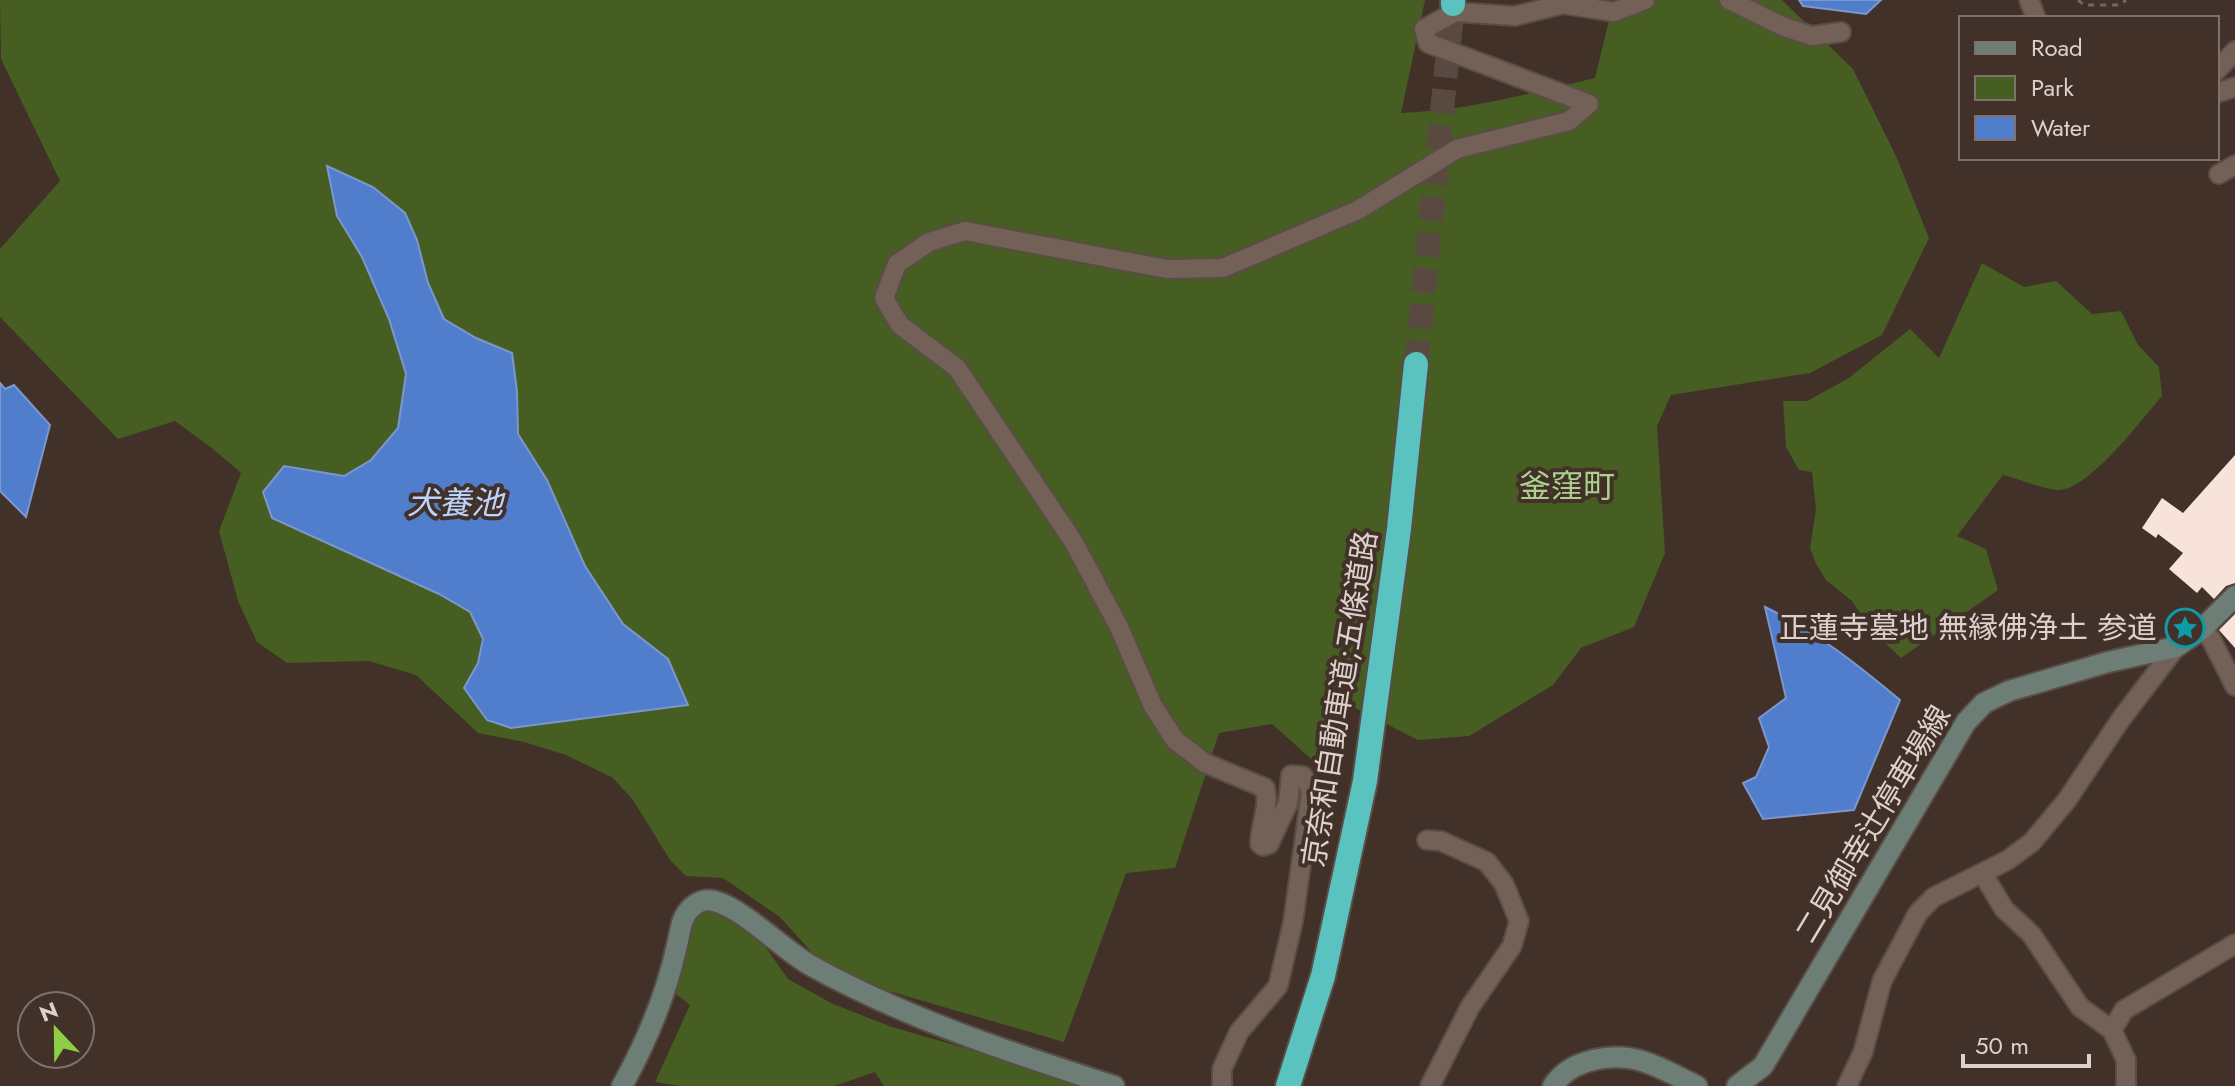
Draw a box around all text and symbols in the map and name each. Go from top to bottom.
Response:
legend [1959,16,2219,160]
text: Road [2031,30,2083,65]
text: Park [2031,70,2074,105]
text: Water [2031,110,2091,145]
district label: 釜窪町 [1519,463,1615,509]
water label: 犬養池 [407,480,506,526]
street label: 京奈和自動車道;五條道路 [1292,528,1387,870]
place label: 正蓮寺墓地 無縁佛浄土 参道 [1779,606,2157,649]
place icon: 正蓮寺墓地 無縁佛浄土 参道 [2164,607,2206,649]
street label: 二見御幸辻停車場線 [1785,697,1961,951]
north arrow [16,990,96,1070]
text: N [34,993,63,1030]
scale bar [1963,1018,2089,1068]
text: 50 m [1975,1028,2029,1063]

